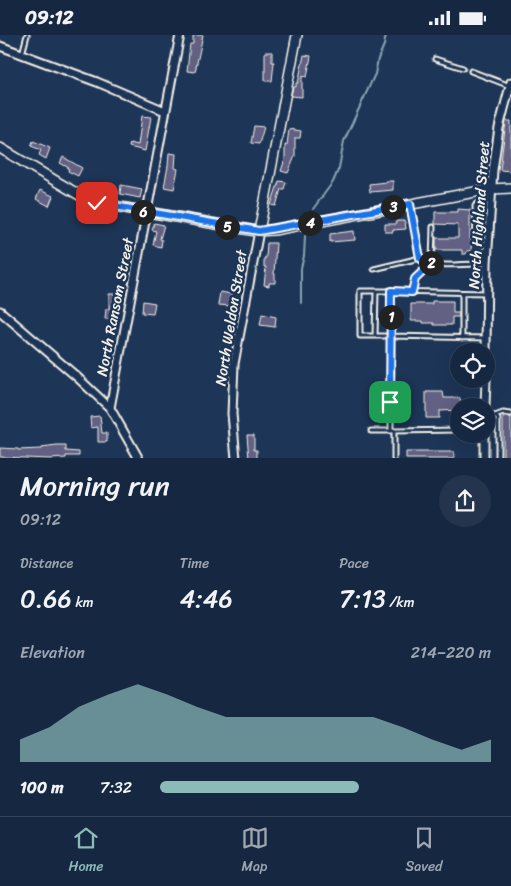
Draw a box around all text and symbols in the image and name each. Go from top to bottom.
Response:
text: 09:12 [25,1,74,34]
street label: North Highland Street [461,140,497,290]
pin [76,182,118,224]
icon: check [83,189,111,217]
pin: 3 [380,195,406,219]
text: 3 [390,195,397,220]
pin: 6 [130,199,156,225]
text: 6 [140,200,147,225]
pin: 4 [298,211,322,235]
text: 4 [306,211,315,236]
pin: 5 [214,215,240,239]
text: 5 [223,215,232,240]
street label: North Ransom Street [89,235,141,378]
street label: North Weldon Street [207,247,255,388]
pin: 2 [418,251,444,275]
text: 2 [427,251,436,276]
pin: 1 [378,305,404,329]
text: 1 [388,305,395,330]
map controls [450,343,495,443]
button: locate [450,343,495,388]
pin [369,381,411,423]
icon: arrive [376,388,404,416]
button: layers [450,398,495,443]
text: Morning run [20,461,170,510]
button: share [439,475,491,527]
text: 09:12 [20,505,61,534]
text: Distance [20,551,73,576]
text: Time [180,551,209,576]
text: Pace [339,551,369,576]
text: 0.66 [20,576,72,621]
text: 4:46 [180,576,233,621]
text: 7:13 [339,576,386,621]
text: km [72,590,94,615]
text: /km [386,590,414,615]
text: Elevation [20,638,85,667]
text: 214–220 m [411,638,491,667]
text: 100 m [20,773,64,802]
text: 7:32 [100,773,132,802]
tab: Home [69,824,104,879]
tab: Map [241,824,269,879]
tab: Saved [406,824,442,879]

